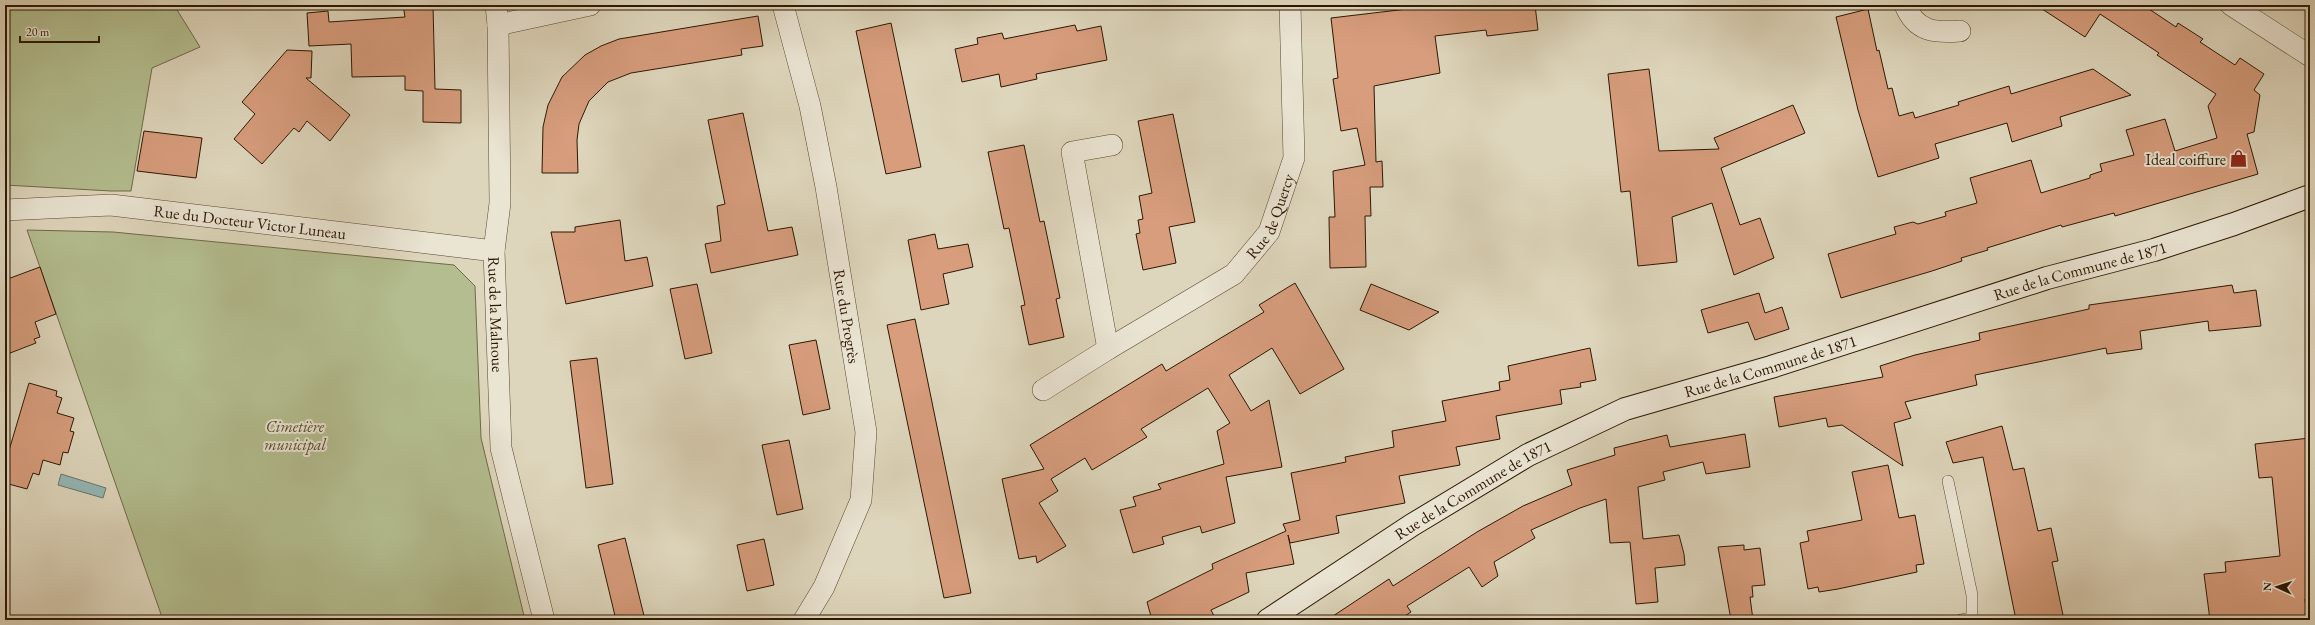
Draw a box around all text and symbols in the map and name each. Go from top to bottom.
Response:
scale bar [20,18,99,44]
text: 20 m [26,24,50,40]
place label: Ideal coiffure [2146,149,2226,170]
shop icon: Ideal coiffure [2229,149,2249,169]
street label: Rue de Quercy [1241,170,1299,263]
street label: Rue du Docteur Victor Luneau [152,200,348,244]
street label: Rue de la Commune de 1871 [1991,237,2169,306]
street label: Rue de la Malnoue [483,256,508,373]
street label: Rue du Progrès [829,268,865,365]
street label: Rue de la Commune de 1871 [1682,330,1859,402]
park label: Cimetière municipal [264,416,326,455]
street label: Rue de la Commune de 1871 [1391,435,1555,545]
north arrow [2257,567,2297,607]
text: N [2260,582,2274,591]

